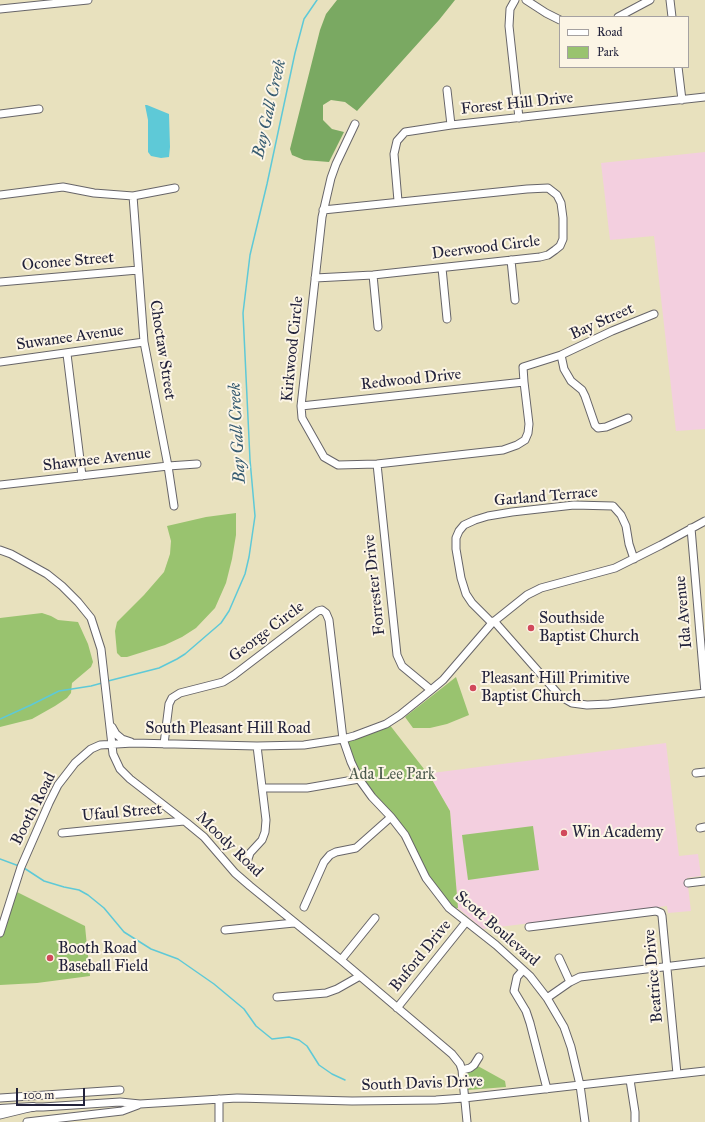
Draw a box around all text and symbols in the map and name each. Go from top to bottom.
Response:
legend [559,16,689,68]
text: Road [597,25,623,39]
text: Park [597,45,619,59]
water label: Bay Gall Creek [249,58,291,160]
street label: Forest Hill Drive [460,89,574,119]
street label: Deerwood Circle [431,232,541,264]
street label: Oconee Street [21,248,115,276]
street label: Kirkwood Circle [278,295,308,403]
street label: Choctaw Street [145,299,179,401]
street label: Bay Street [567,299,637,345]
street label: Suwanee Avenue [15,321,125,355]
street label: Redwood Drive [360,365,462,395]
water label: Bay Gall Creek [225,382,251,484]
street label: Shawnee Avenue [42,444,152,476]
street label: Garland Terrace [493,483,599,511]
street label: Forrester Drive [360,534,390,636]
street label: Ida Avenue [671,575,697,649]
street label: George Circle [226,598,308,666]
place label: Southside Baptist Church [539,609,639,647]
marker: Southside Baptist Church [526,623,536,633]
place label: Pleasant Hill Primitive Baptist Church [481,669,630,707]
marker: Pleasant Hill Primitive Baptist Church [468,683,478,693]
street label: South Pleasant Hill Road [145,719,311,739]
park label: Ada Lee Park [349,765,435,785]
street label: Booth Road [8,769,60,849]
street label: Ufaul Street [81,800,163,826]
street label: Moody Road [192,808,266,882]
place label: Win Academy [572,823,663,843]
marker: Win Academy [559,828,569,838]
street label: Scott Boulevard [451,887,543,971]
street label: Buford Drive [386,916,456,996]
street label: Beatrice Drive [640,928,668,1024]
place label: Booth Road Baseball Field [58,939,148,977]
marker: Booth Road Baseball Field [45,953,55,963]
street label: South Davis Drive [361,1072,483,1096]
scale bar [18,1080,87,1106]
text: 100 m [23,1088,54,1102]

